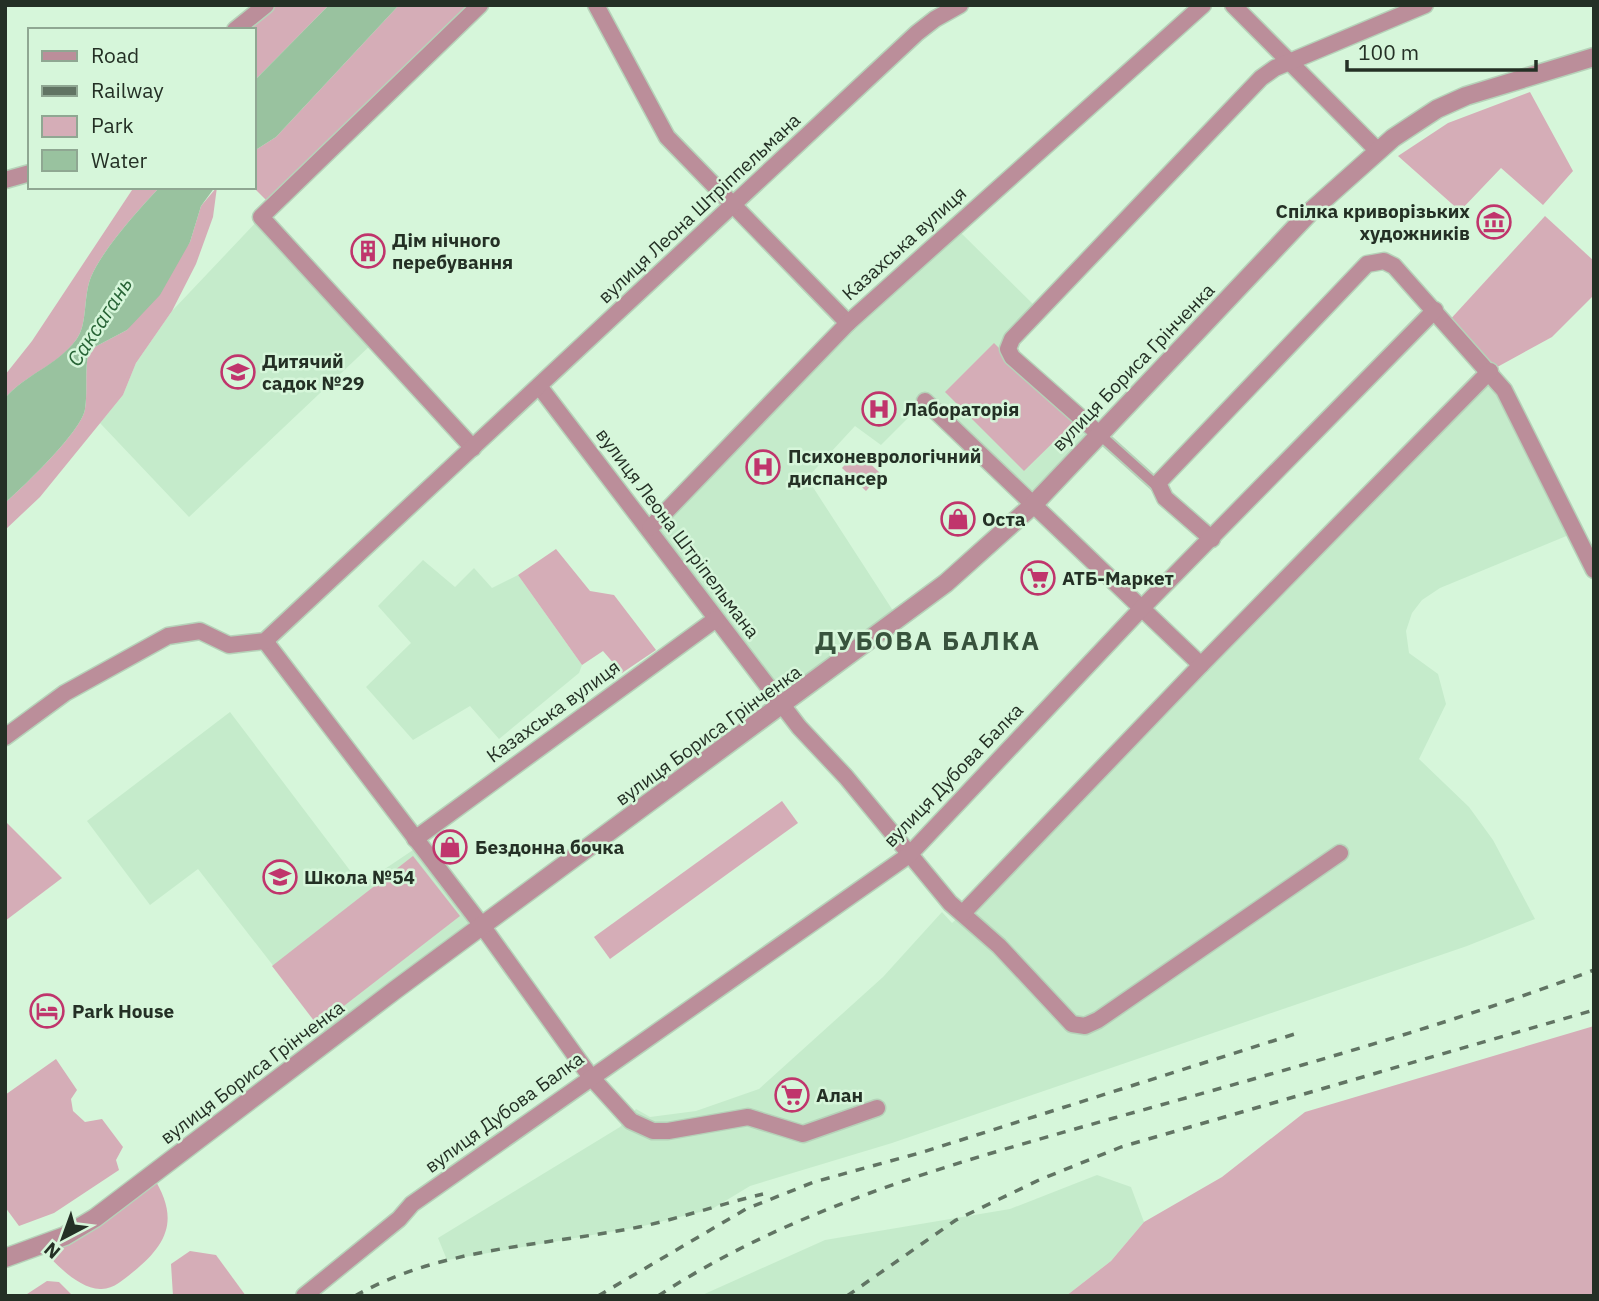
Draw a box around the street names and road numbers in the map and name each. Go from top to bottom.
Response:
street label: вулиця Леона Штріппельмана [593,108,805,308]
street label: Казахська вулиця [837,181,971,305]
street label: вулиця Бориса Грінченка [1046,278,1220,456]
street label: вулиця Леона Штріпельмана [591,423,765,643]
street label: Казахська вулиця [482,655,624,767]
street label: вулиця Бориса Грінченка [610,659,806,811]
street label: вулиця Дубова Балка [878,698,1028,852]
street label: вулиця Бориса Грінченка [155,995,349,1149]
street label: вулиця Дубова Балка [420,1046,588,1178]

